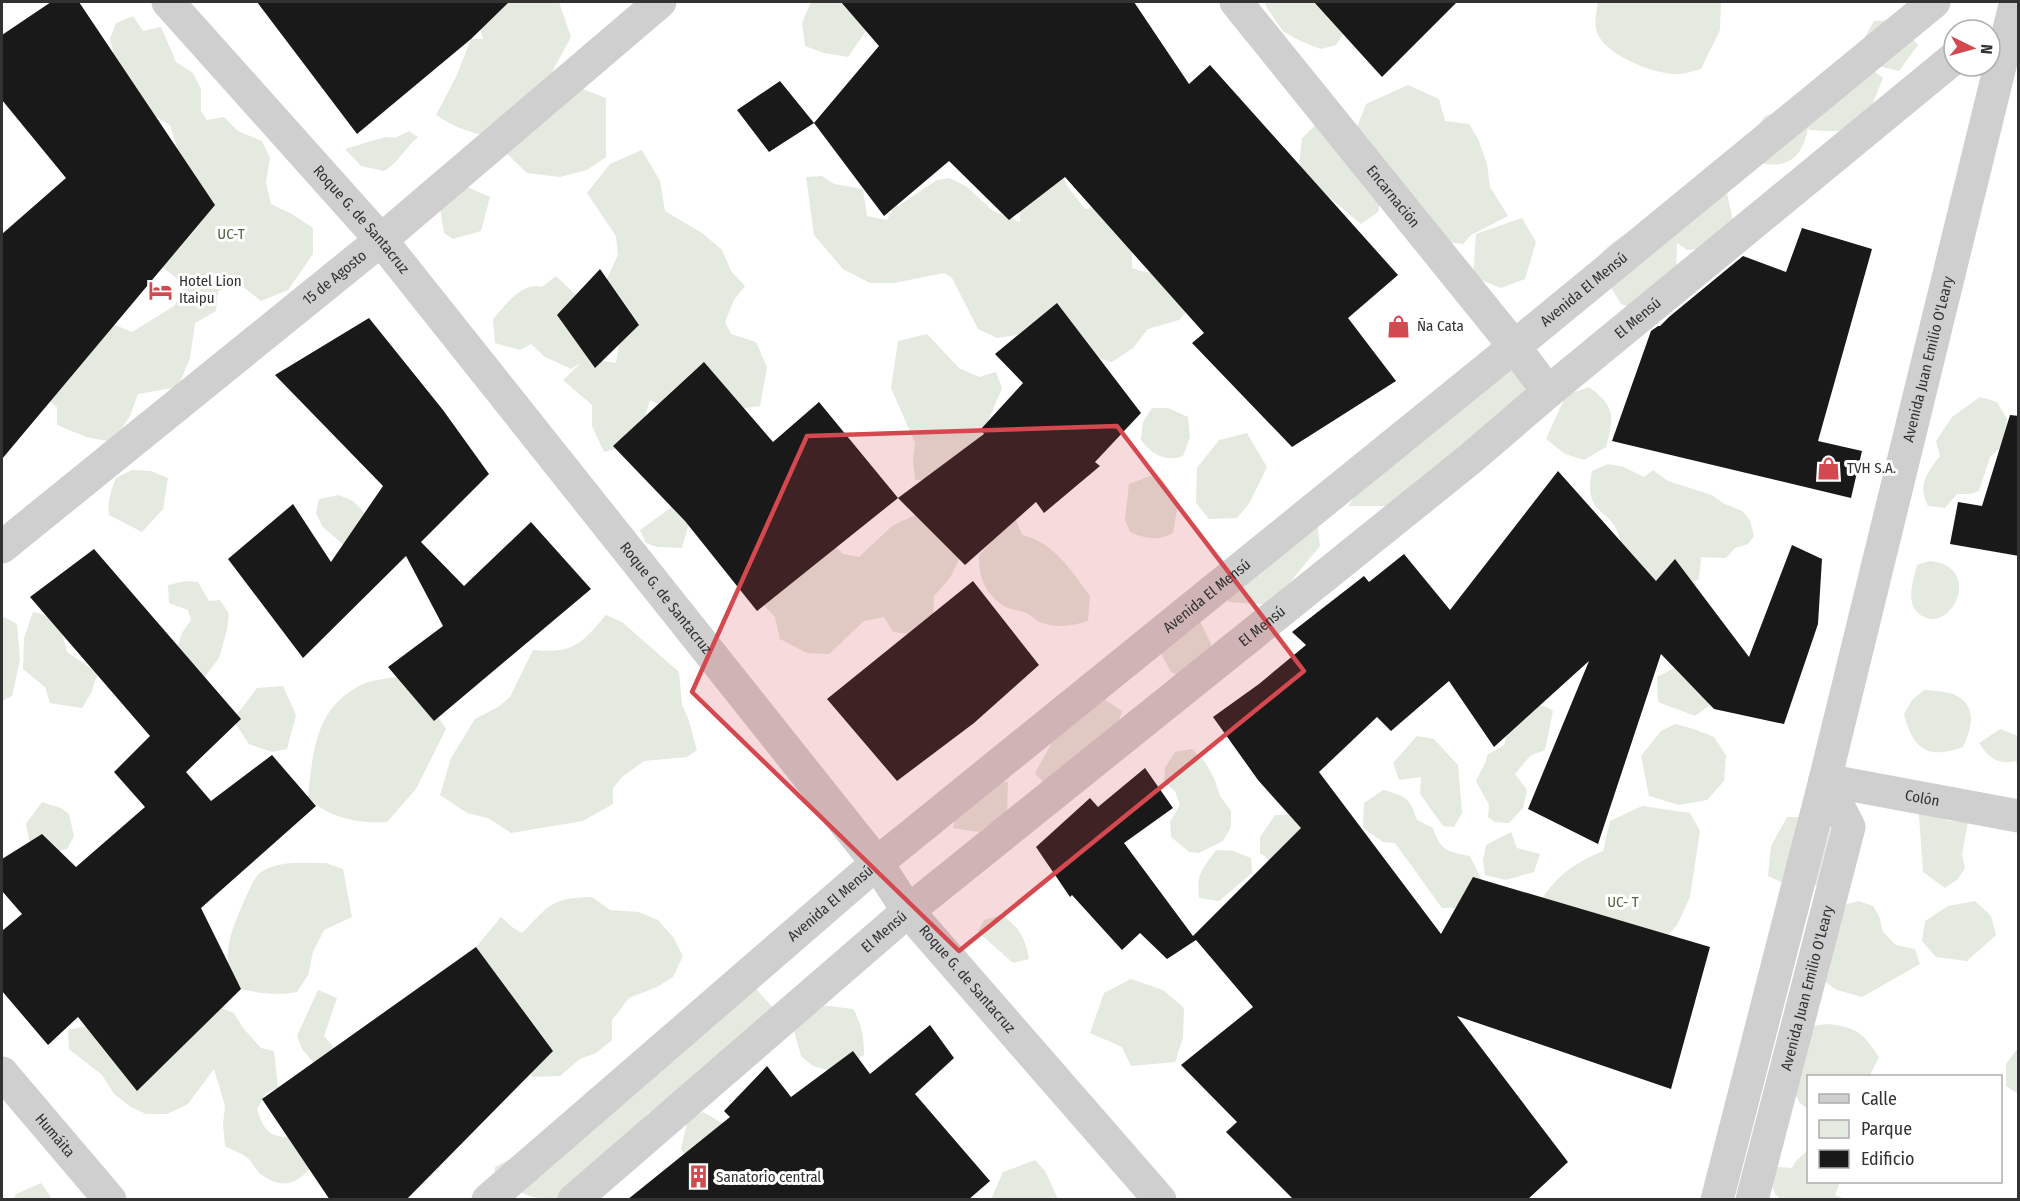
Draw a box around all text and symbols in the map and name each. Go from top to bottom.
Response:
north arrow [1942,18,2002,78]
text: N [1977,44,1996,55]
street label: Roque G. de Santacruz [310,162,413,277]
street label: Encarnación [1363,162,1424,231]
park label: UC-T [217,225,245,243]
street label: 15 de Agosto [299,246,370,309]
street label: Avenida El Mensú [1537,248,1631,330]
place label: Hotel Lion Itaipu [179,272,242,307]
street label: Avenida Juan Emilio O'Leary [1899,274,1957,444]
hotel icon: Hotel Lion Itaipu [148,277,174,303]
street label: El Mensú [1611,294,1665,342]
shop icon: Ña Cata [1386,313,1412,339]
place label: Ña Cata [1417,317,1464,335]
shop icon: TVH S.A. [1816,455,1842,481]
place label: TVH S.A. [1847,459,1896,477]
street label: Roque G. de Santacruz [616,539,716,657]
street label: Avenida El Mensú [1159,555,1254,637]
street label: El Mensú [1235,602,1289,650]
street label: Colón [1904,786,1941,810]
street label: Avenida El Mensú [784,861,877,945]
park label: UC- T [1607,893,1639,911]
street label: Avenida Juan Emilio O'Leary [1777,903,1837,1073]
street label: El Mensú [857,907,911,956]
street label: Roque G. de Santacruz [915,921,1019,1037]
legend [1807,1075,2002,1183]
text: Calle [1861,1088,1897,1110]
street label: Humáita [31,1110,79,1161]
text: Parque [1861,1118,1912,1140]
text: Edificio [1861,1148,1914,1170]
building icon: Sanatorio central [685,1164,711,1190]
place label: Sanatorio central [716,1168,821,1186]

